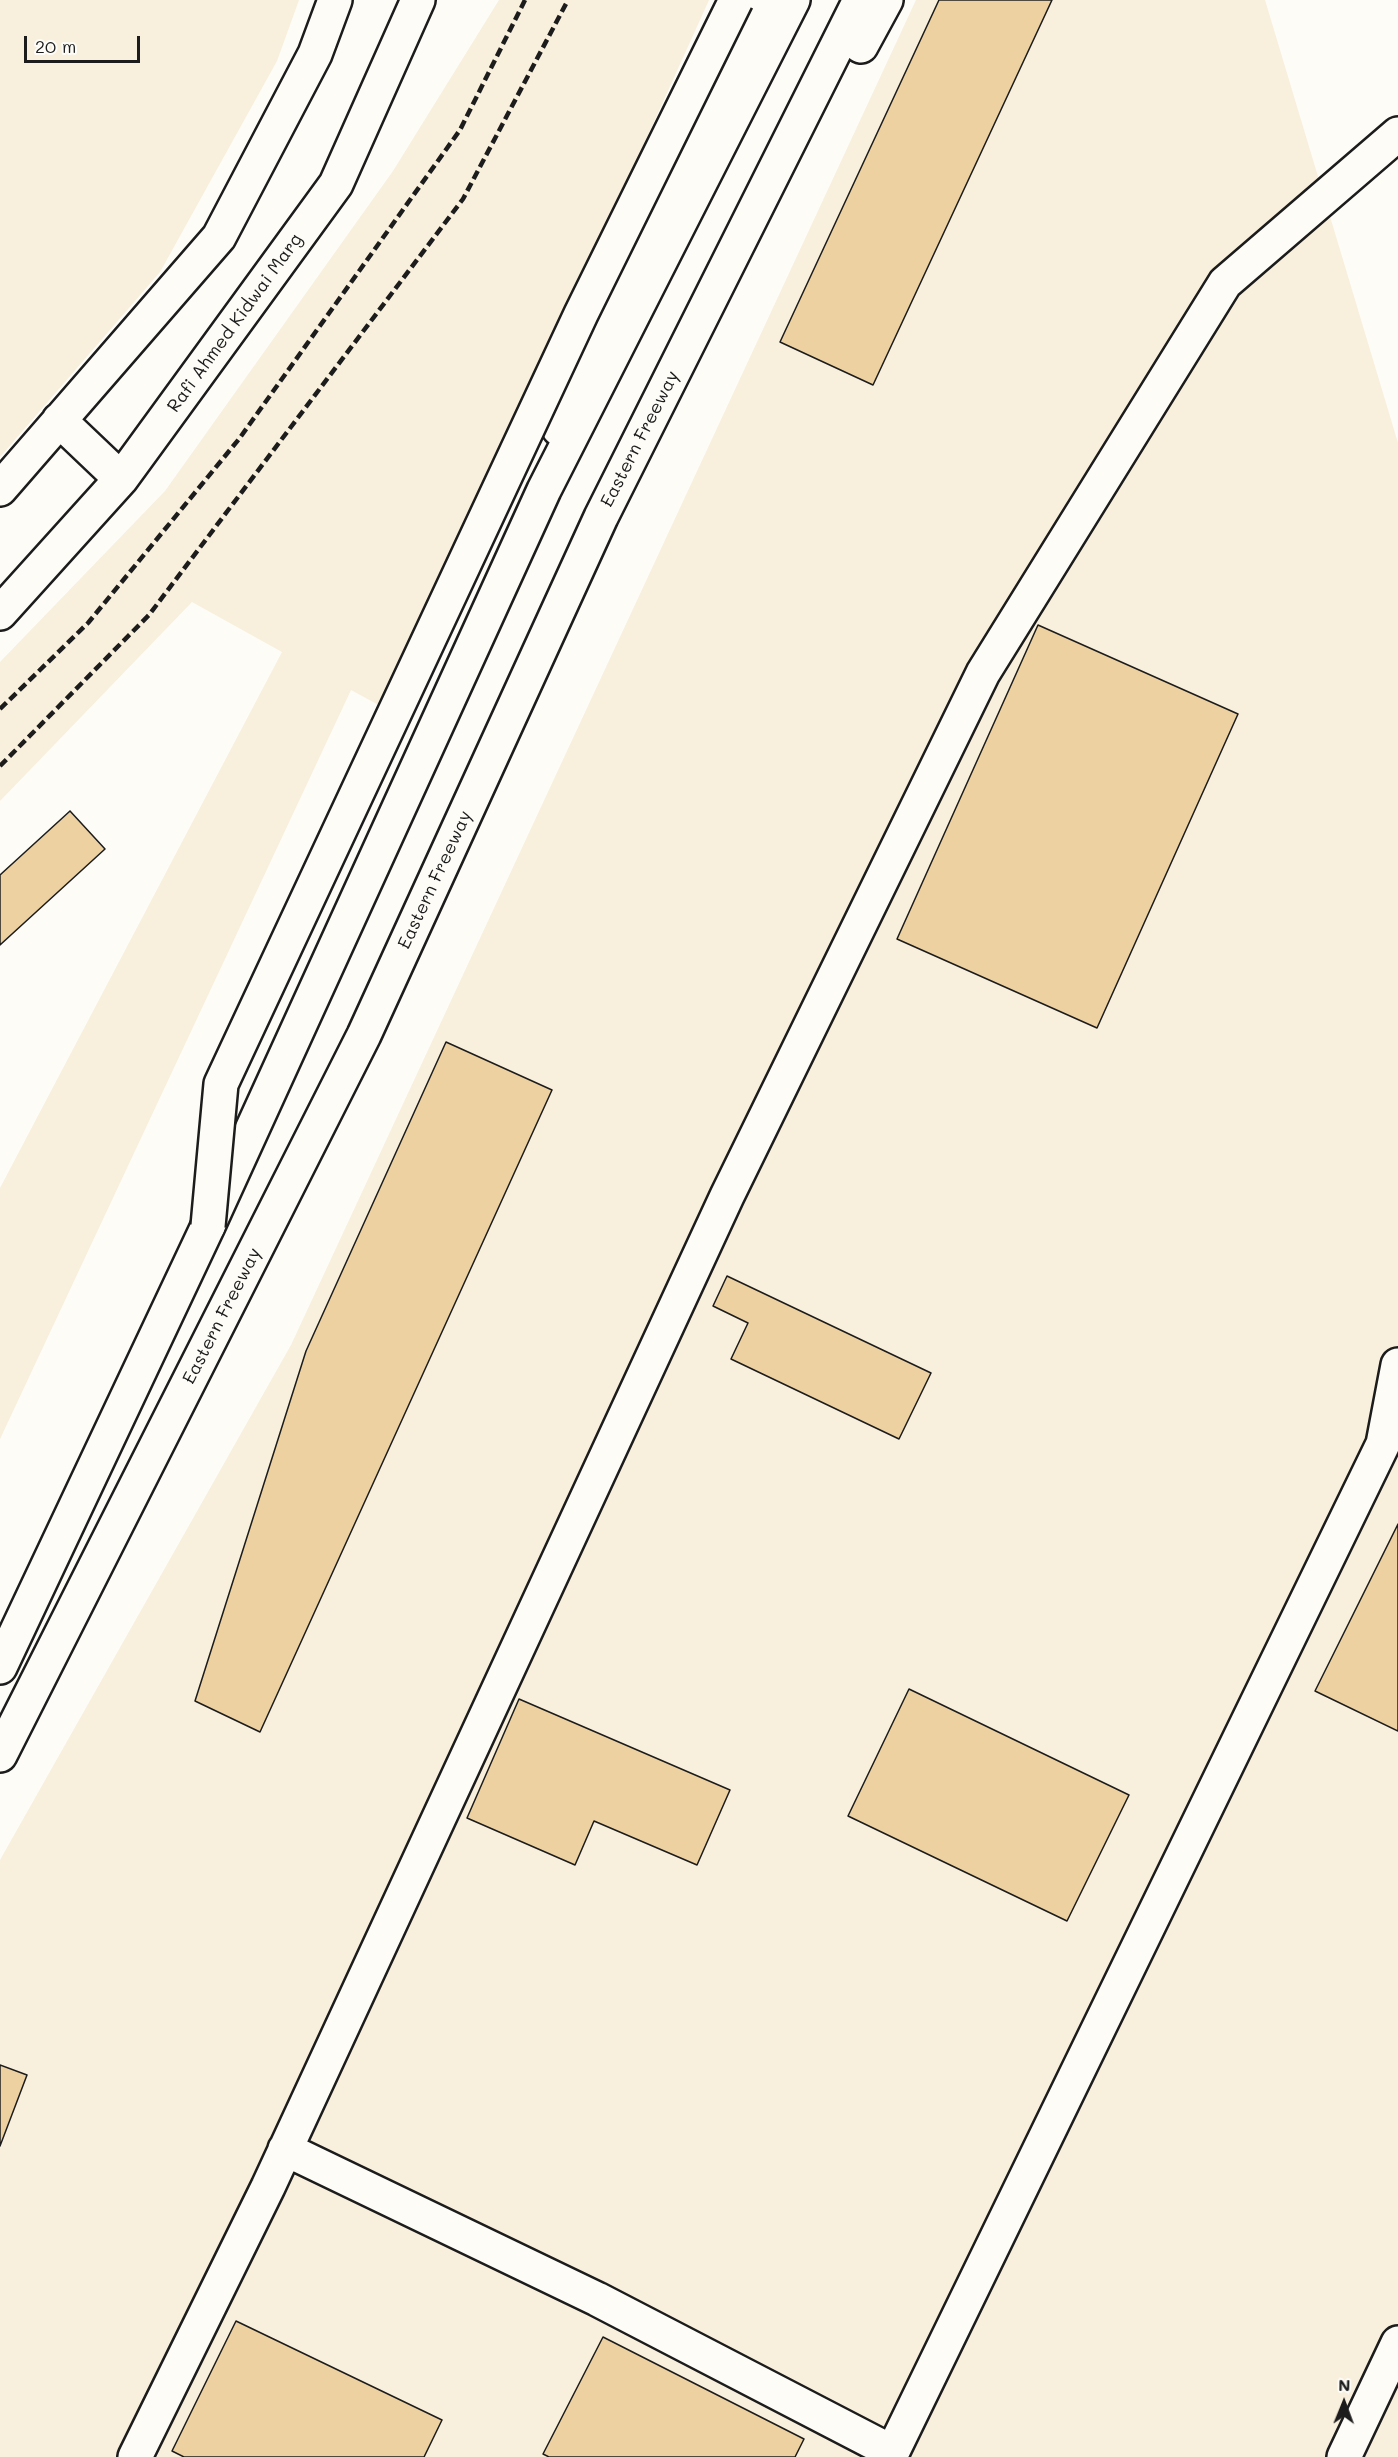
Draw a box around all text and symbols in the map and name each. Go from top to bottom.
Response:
scale bar [27,24,142,62]
text: 20 m [35,34,76,58]
street label: Rafi Ahmed Kidwai Marg [163,229,307,417]
street label: Eastern Freeway [596,367,684,511]
street label: Eastern Freeway [394,807,476,953]
street label: Eastern Freeway [178,1244,266,1388]
north arrow [1314,2373,1374,2433]
text: N [1338,2374,1351,2395]

